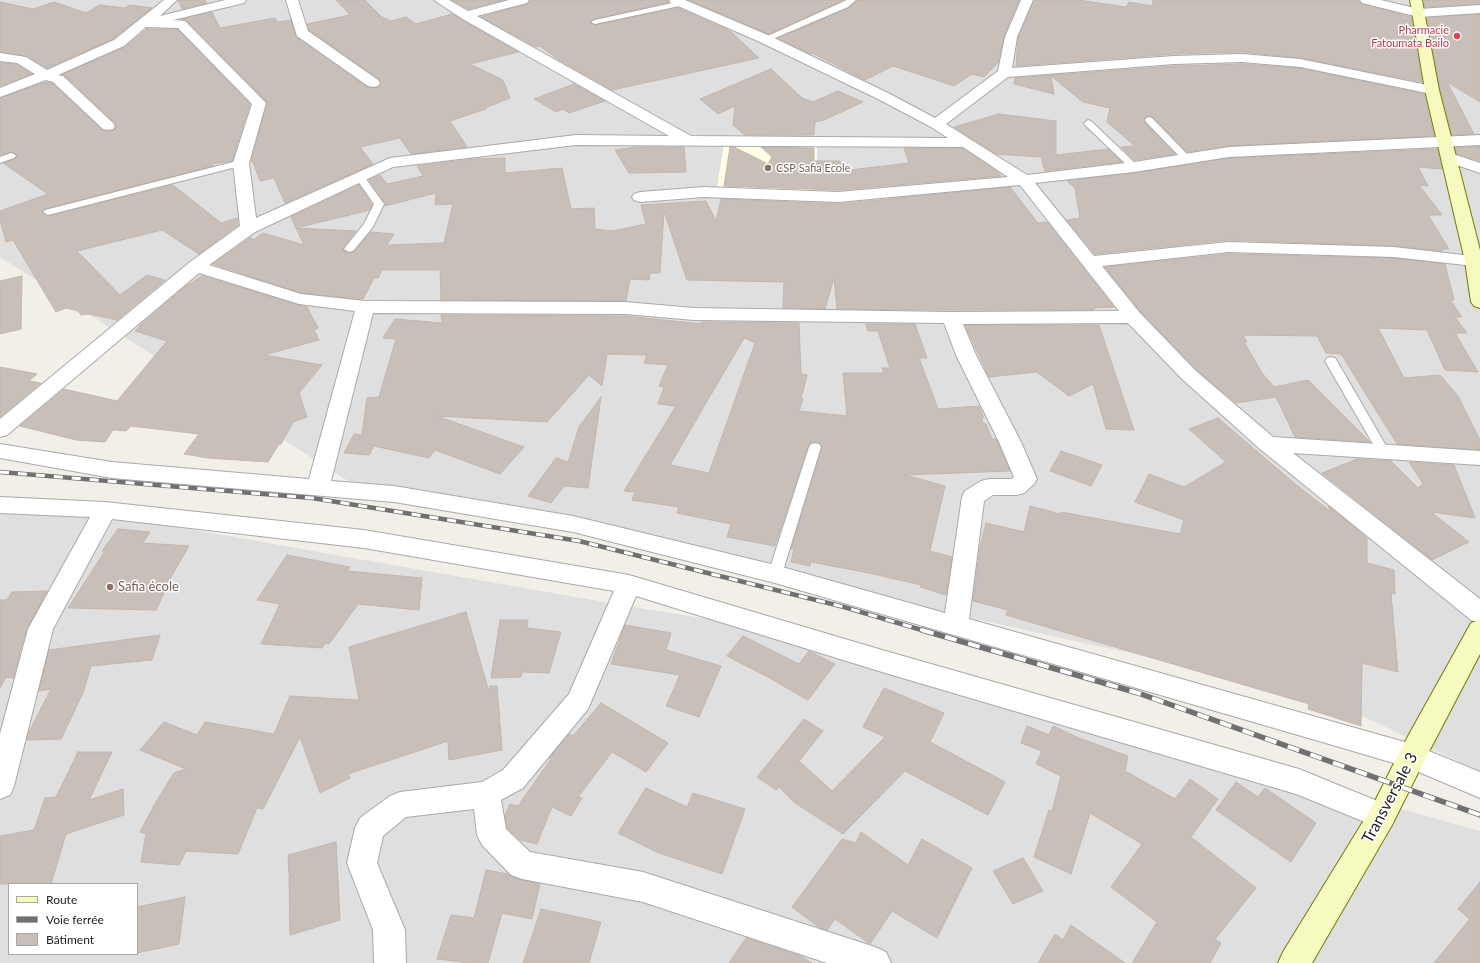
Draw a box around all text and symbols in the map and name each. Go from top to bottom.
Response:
place label: Pharmacie Fatoumata Bailo [1371,23,1449,49]
marker: Pharmacie Fatoumata Bailo [1452,31,1462,41]
place label: CSP Safia Ecole [776,161,850,175]
marker: CSP Safia Ecole [763,163,773,173]
place label: Safia école [118,579,179,595]
marker: Safia école [105,582,115,592]
street label: Transversale 3 [1358,749,1422,847]
legend [8,883,138,955]
text: Route [46,892,77,907]
text: Voie ferrée [46,912,104,927]
text: Bâtiment [46,932,94,947]

